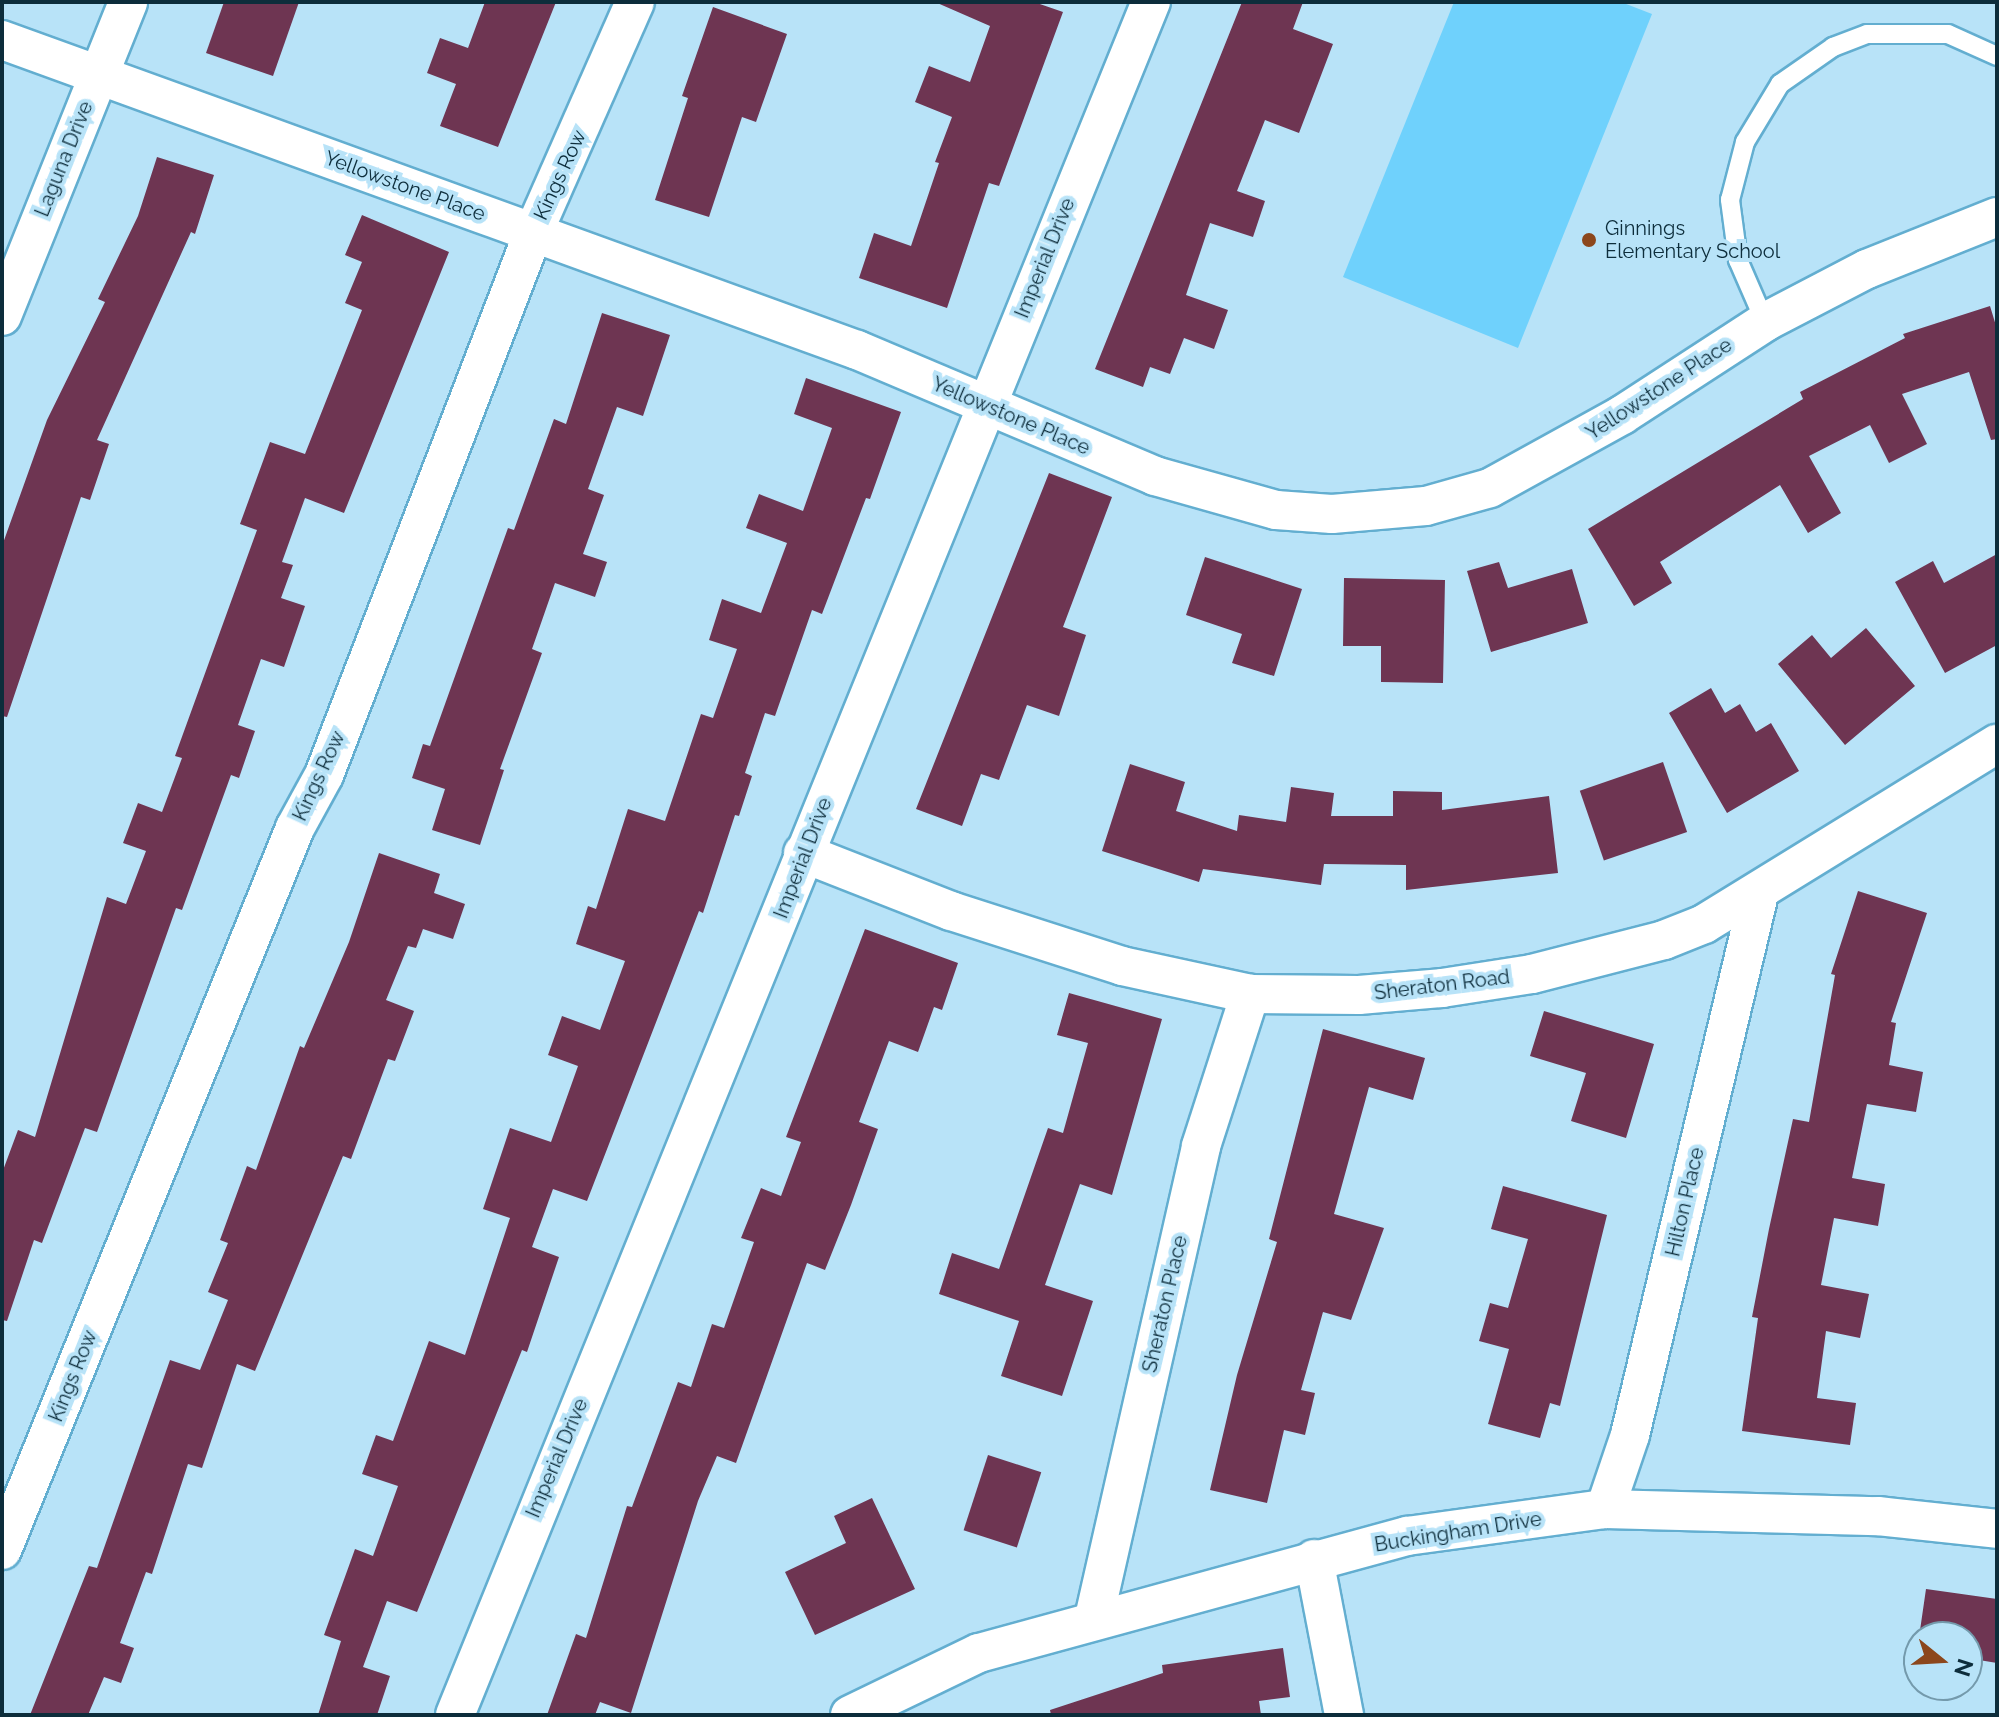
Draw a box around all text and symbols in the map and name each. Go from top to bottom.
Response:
street label: Laguna Drive [30,98,98,220]
street label: Kings Row [529,126,591,224]
street label: Yellowstone Place [321,146,489,226]
street label: Imperial Drive [1010,194,1080,322]
place label: Ginnings Elementary School [1605,216,1781,263]
marker: Ginnings Elementary School [1580,231,1598,249]
street label: Yellowstone Place [1581,333,1737,445]
street label: Yellowstone Place [928,372,1094,460]
street label: Kings Row [288,727,350,825]
street label: Imperial Drive [769,794,837,922]
street label: Sheraton Road [1373,965,1511,1005]
street label: Hilton Place [1661,1145,1709,1259]
street label: Sheraton Place [1138,1233,1192,1375]
street label: Kings Row [44,1327,102,1425]
street label: Imperial Drive [521,1394,593,1522]
street label: Buckingham Drive [1373,1507,1543,1557]
north arrow [1903,1621,1983,1701]
text: N [1949,1656,1979,1680]

